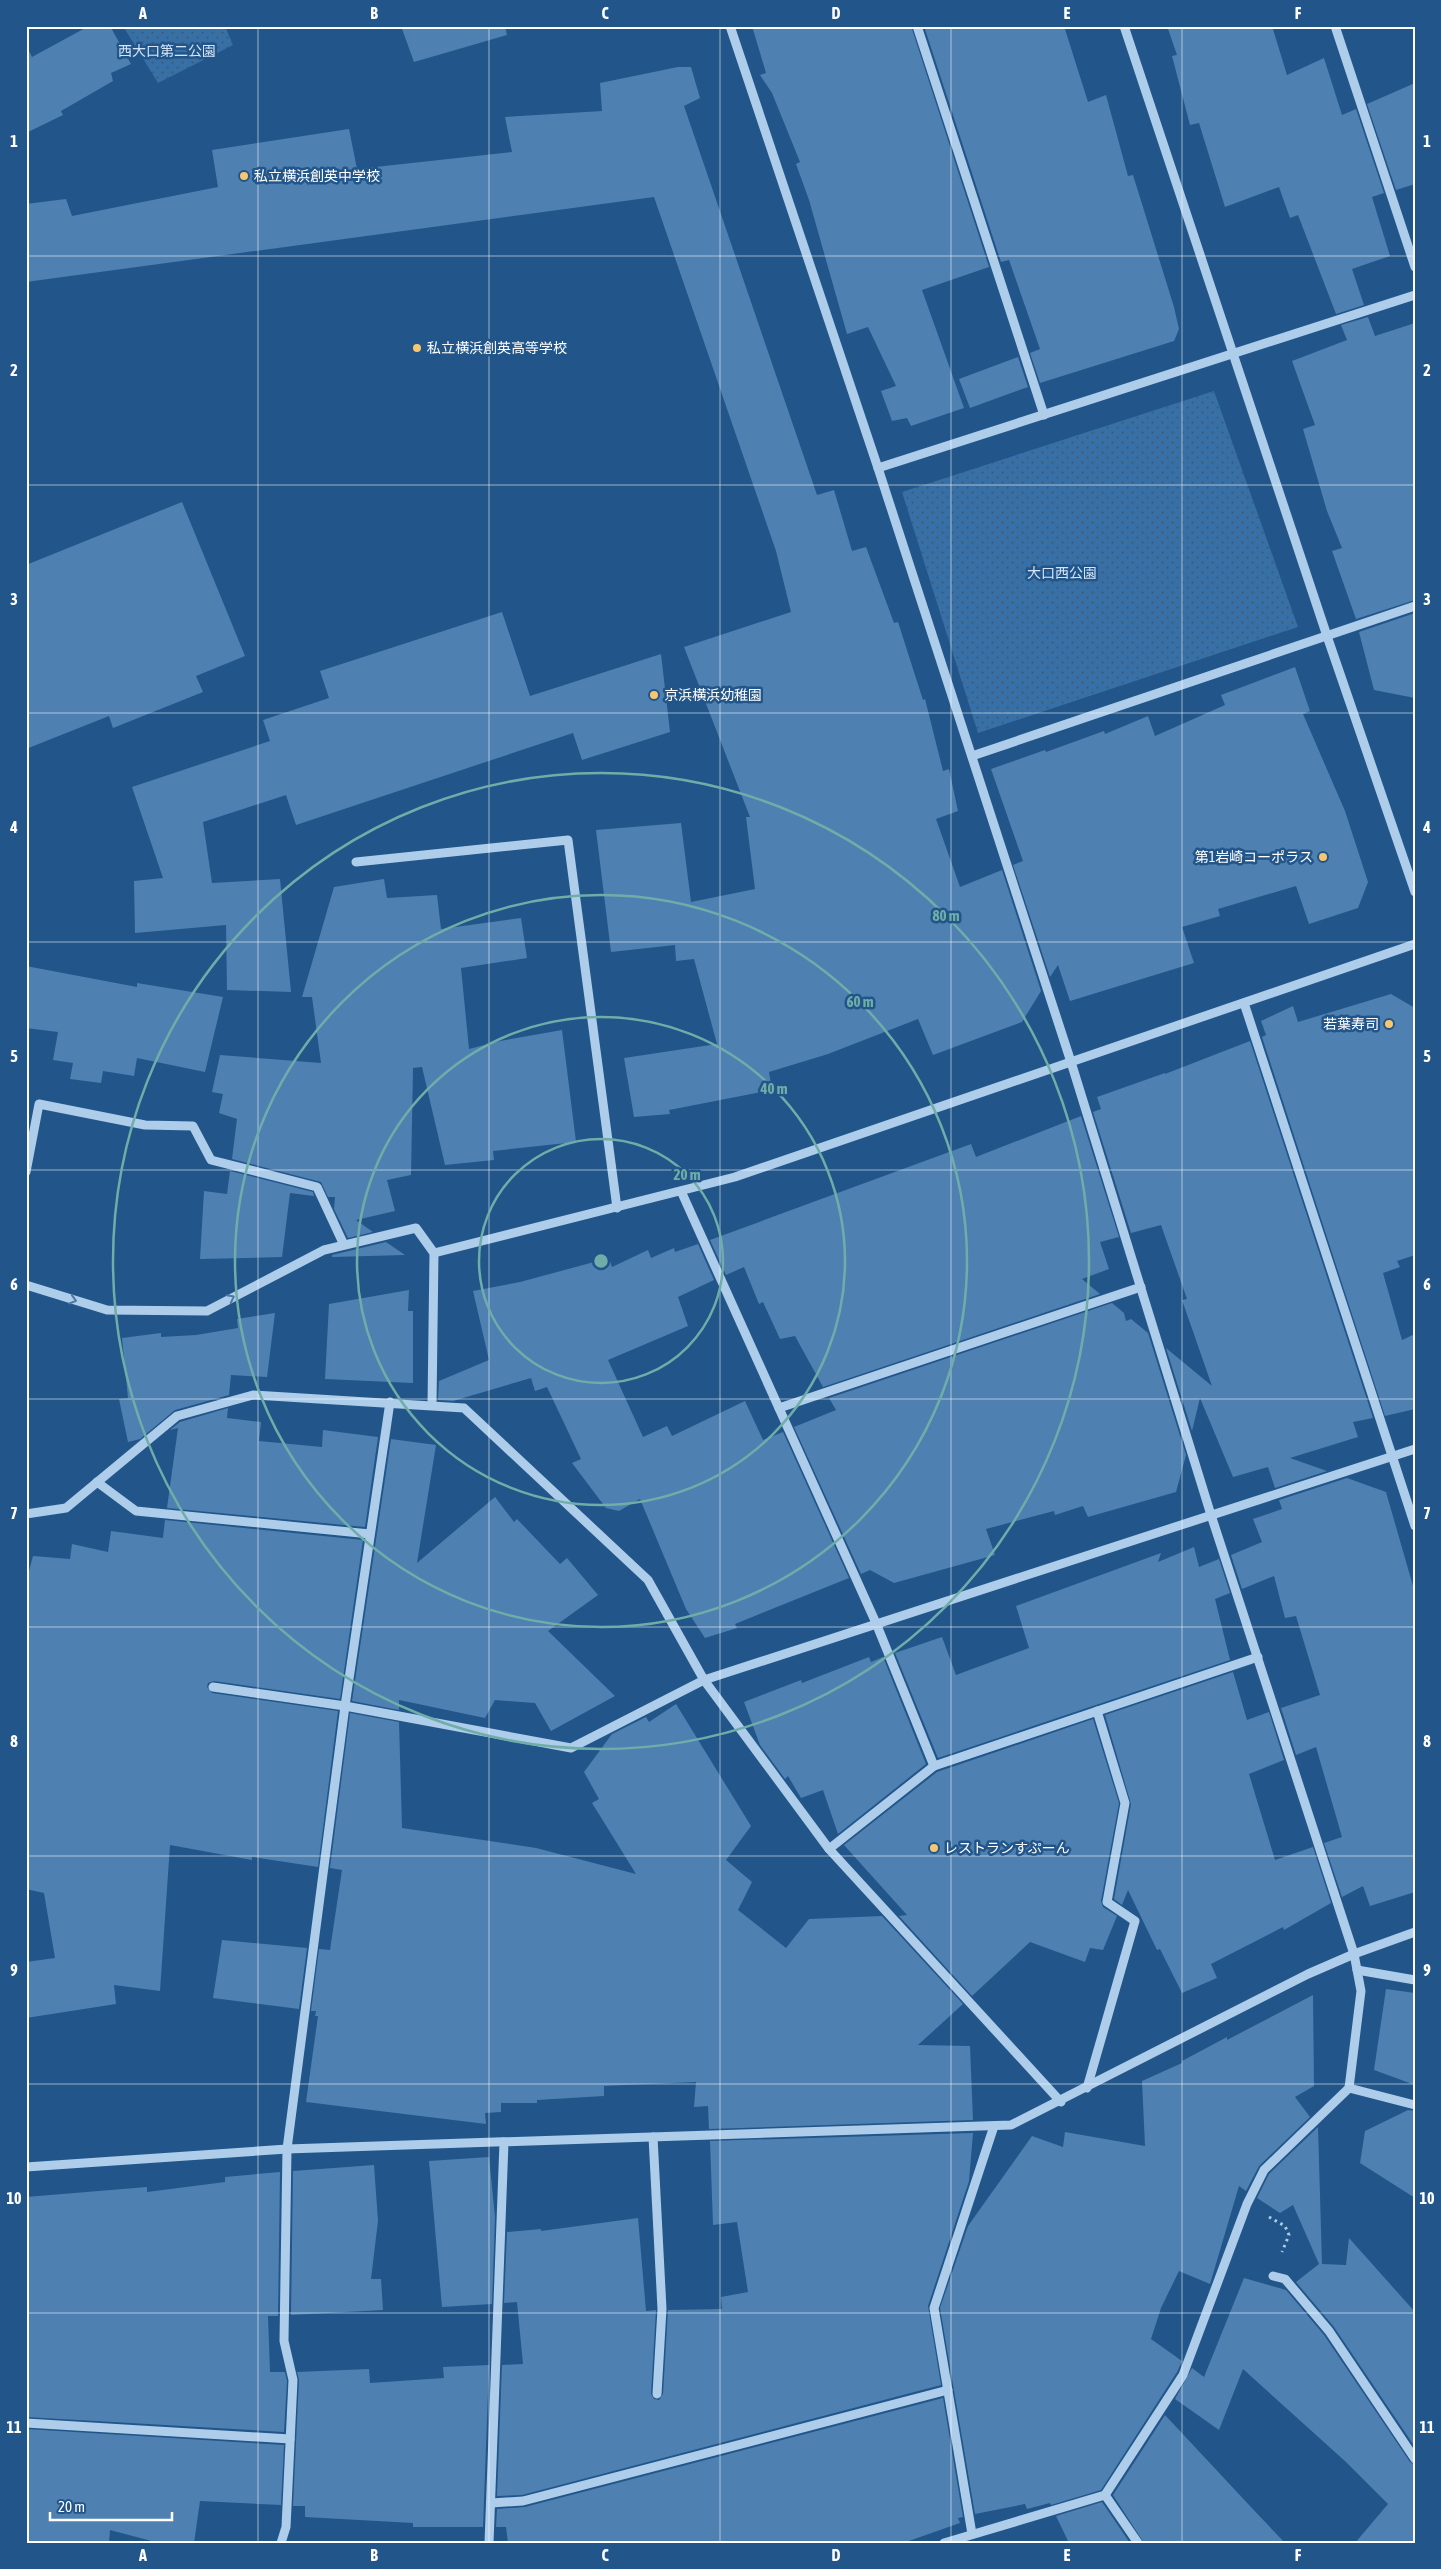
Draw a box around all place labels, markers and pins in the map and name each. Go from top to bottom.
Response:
place label: 私立横浜創英中学校 [254,168,380,184]
marker: 私立横浜創英中学校 [238,170,250,182]
place label: 私立横浜創英高等学校 [427,340,567,356]
marker: 私立横浜創英高等学校 [411,342,423,354]
place label: 京浜横浜幼稚園 [664,687,762,703]
marker: 京浜横浜幼稚園 [648,689,660,701]
place label: 第1岩崎コーポラス [1195,849,1313,865]
marker: 第1岩崎コーポラス [1317,851,1329,863]
place label: 若葉寿司 [1323,1016,1379,1032]
marker: 若葉寿司 [1383,1018,1395,1030]
centre of rings [592,1252,610,1270]
place label: レストランすぷーん [944,1840,1070,1856]
marker: レストランすぷーん [928,1842,940,1854]

